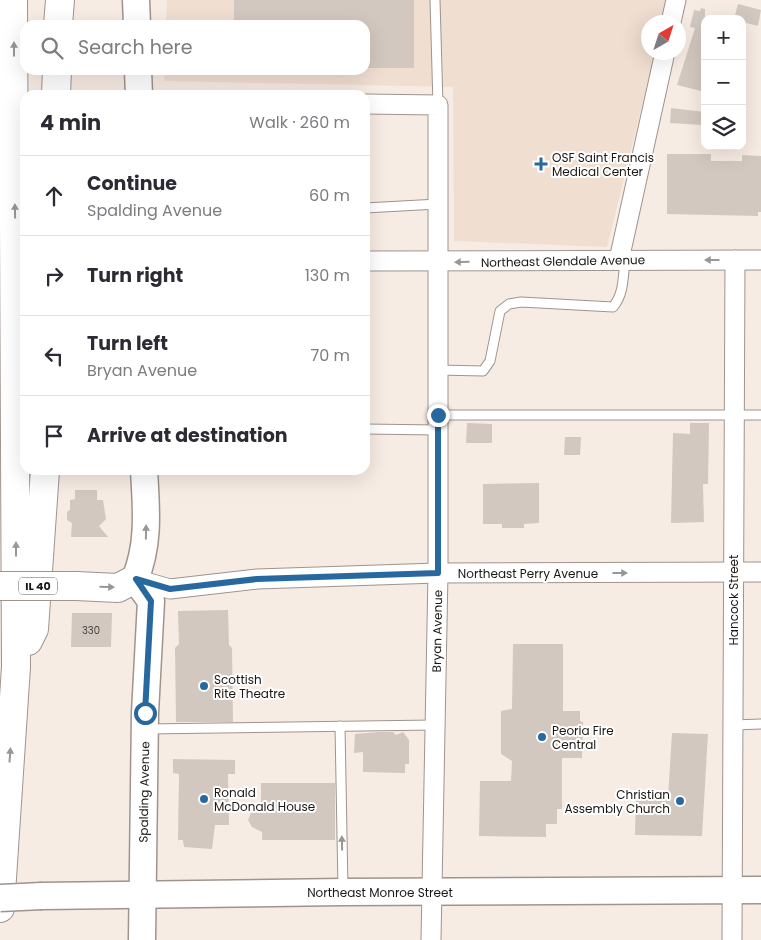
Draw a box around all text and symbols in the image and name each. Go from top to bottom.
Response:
north arrow [641,15,686,60]
map controls [701,15,746,150]
button: + [701,15,746,60]
search box [20,20,370,75]
icon: search [38,34,66,62]
text: Search here [78,34,192,61]
one-way arrow [10,40,18,56]
button: − [701,60,746,105]
button: layers [701,105,746,150]
text: 4 min [40,108,101,137]
text: Walk · 260 m [249,111,350,134]
place label: OSF Saint Francis Medical Center [552,149,654,180]
marker: OSF Saint Francis Medical Center [534,157,548,171]
text: Continue [87,170,177,197]
icon: ahead [40,182,68,210]
text: 60 m [309,184,350,207]
text: Spalding Avenue [87,199,222,222]
one-way arrow [11,203,19,219]
street label: Northeast Glendale Avenue [481,251,645,271]
one-way arrow [704,256,720,264]
one-way arrow [454,258,470,266]
icon: right [40,262,68,290]
text: Turn right [87,262,183,289]
text: 130 m [305,264,350,287]
text: Turn left [87,330,168,357]
icon: left [40,342,68,370]
text: 70 m [310,344,350,367]
text: Bryan Avenue [87,359,197,382]
route end [427,404,450,427]
icon: arrive [40,422,68,450]
text: Arrive at destination [87,422,288,449]
one-way arrow [142,523,150,539]
one-way arrow [12,540,20,556]
street label: Hancock Street [725,555,742,645]
street label: Northeast Perry Avenue [458,565,598,582]
one-way arrow [612,569,628,577]
road number: IL 40 [19,578,57,594]
one-way arrow [99,583,115,591]
street label: Bryan Avenue [428,590,446,672]
house number: 330 [82,623,100,638]
place label: Scottish Rite Theatre [214,671,285,702]
marker: Scottish Rite Theatre [198,680,210,692]
route start [134,702,157,725]
place label: Peoria Fire Central [552,722,614,753]
marker: Peoria Fire Central [536,731,548,743]
street label: Spalding Avenue [135,741,153,843]
one-way arrow [7,747,15,763]
place label: Ronald McDonald House [214,784,315,815]
place label: Christian Assembly Church [564,786,670,817]
marker: Ronald McDonald House [198,793,210,805]
marker: Christian Assembly Church [674,795,686,807]
one-way arrow [338,835,346,851]
street label: Northeast Monroe Street [307,884,453,901]

